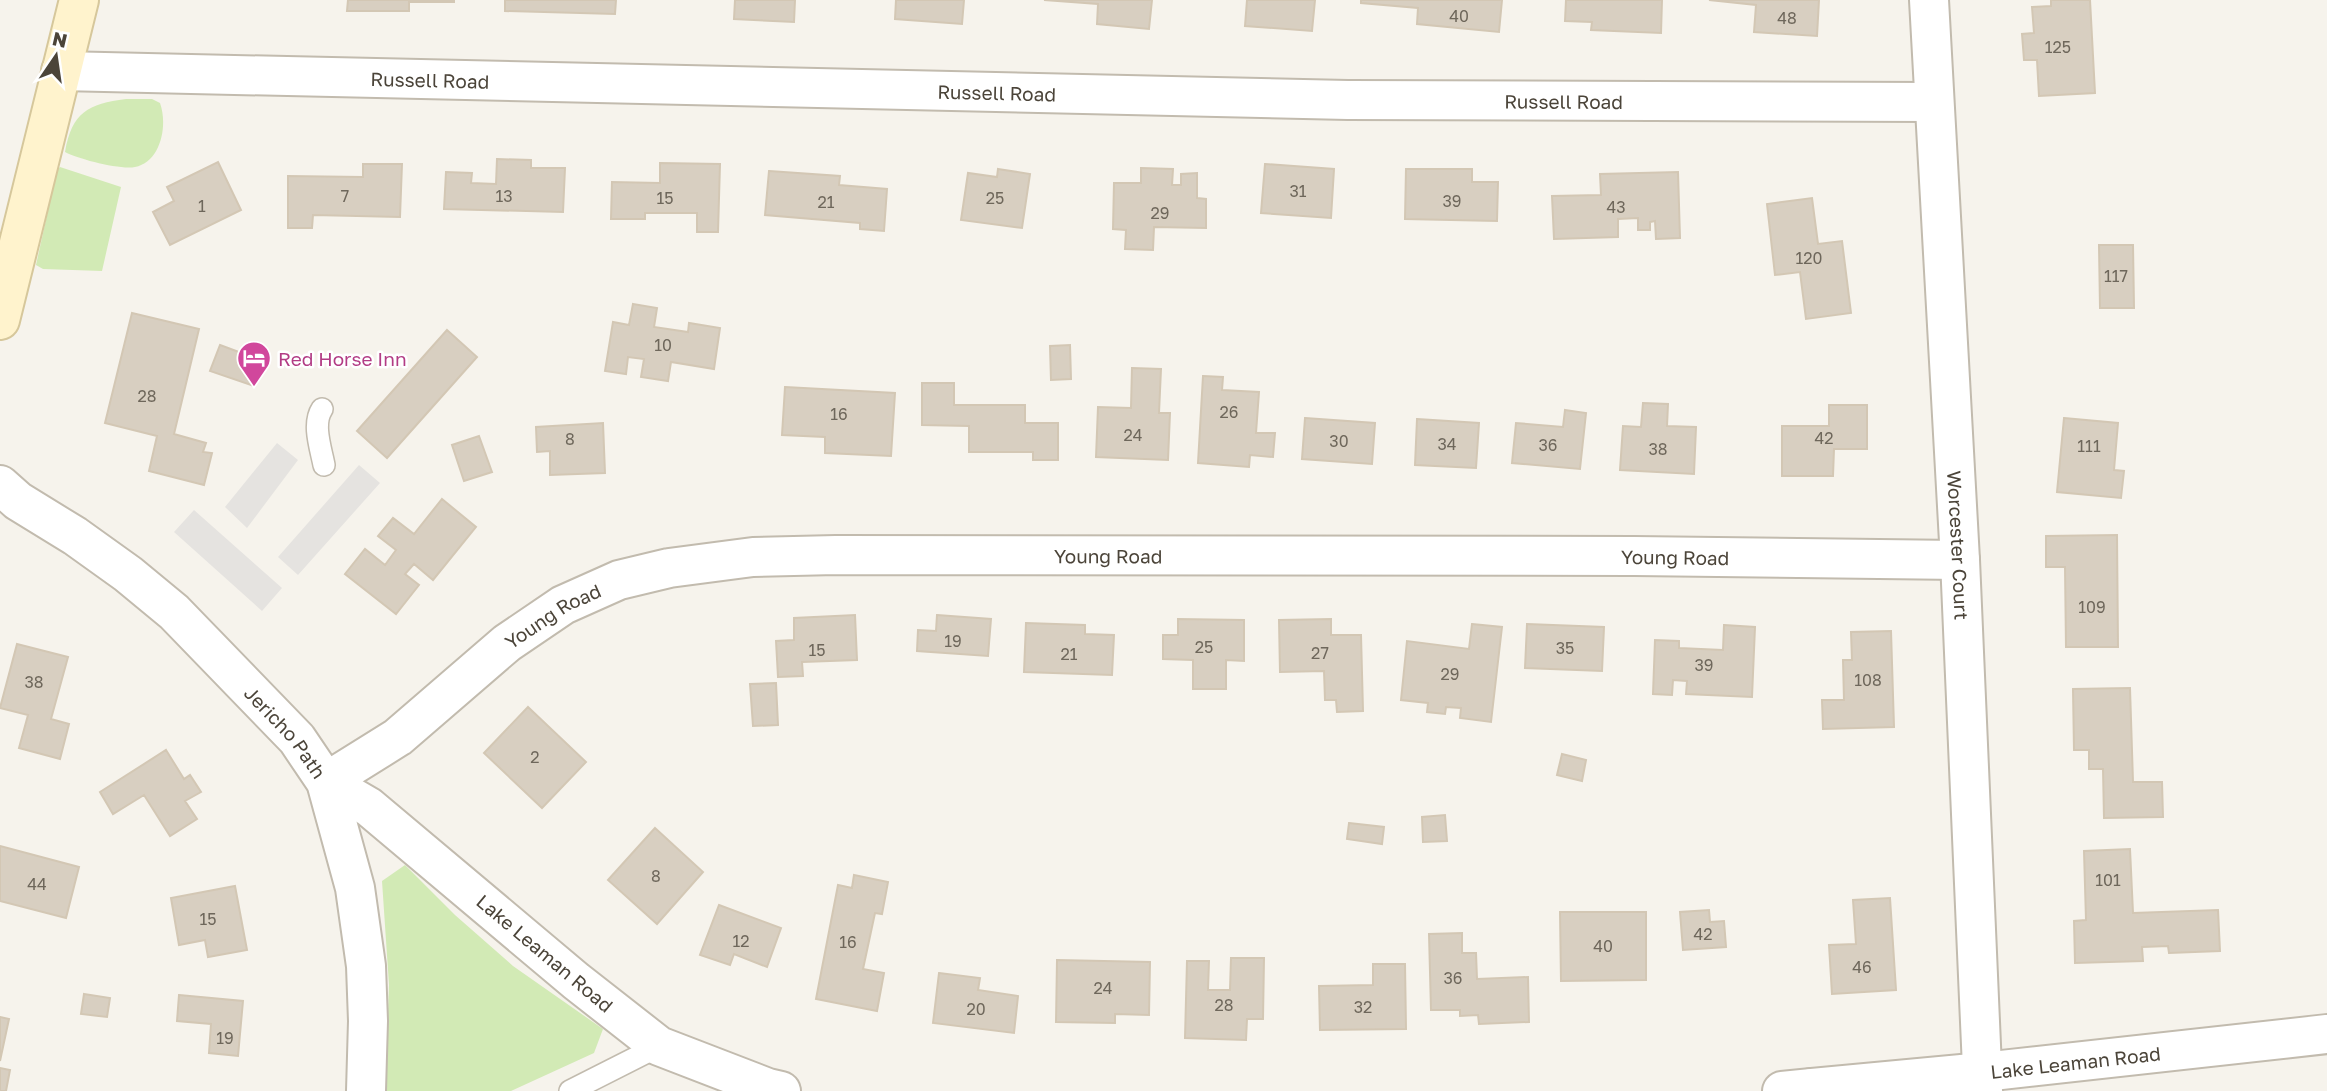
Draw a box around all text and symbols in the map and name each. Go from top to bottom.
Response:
house number: 40 [1449,6,1469,26]
house number: 48 [1777,8,1797,28]
north arrow [21,21,91,91]
text: N [50,26,70,52]
house number: 125 [2045,37,2071,57]
street label: Russell Road [370,66,490,92]
street label: Russell Road [937,79,1056,105]
street label: Russell Road [1504,89,1623,112]
house number: 31 [1289,181,1307,201]
house number: 7 [341,186,349,206]
house number: 13 [495,186,513,206]
house number: 15 [656,188,674,208]
house number: 25 [986,188,1004,208]
house number: 39 [1442,191,1462,211]
house number: 21 [817,192,835,212]
house number: 1 [198,196,206,216]
house number: 43 [1606,197,1626,217]
house number: 29 [1151,203,1169,223]
house number: 120 [1796,248,1822,268]
house number: 117 [2104,266,2128,286]
house number: 10 [654,335,672,355]
hotel icon: Red Horse Inn [235,339,273,388]
place label: Red Horse Inn [278,347,407,370]
house number: 28 [137,386,157,406]
house number: 26 [1220,402,1238,422]
house number: 16 [830,404,848,424]
house number: 24 [1123,425,1143,445]
house number: 42 [1814,428,1834,448]
house number: 8 [565,429,575,449]
house number: 30 [1329,431,1349,451]
house number: 34 [1437,434,1457,454]
house number: 36 [1538,435,1558,455]
house number: 111 [2077,436,2101,456]
house number: 38 [1648,439,1668,459]
street label: Worcester Court [1944,470,1974,620]
street label: Young Road [1054,544,1162,567]
street label: Young Road [1621,544,1730,569]
street label: Young Road [500,578,604,653]
house number: 109 [2078,597,2106,617]
house number: 19 [944,631,962,651]
house number: 25 [1195,637,1213,657]
house number: 35 [1556,638,1574,658]
house number: 15 [808,640,826,660]
house number: 27 [1311,643,1329,663]
house number: 21 [1060,644,1078,664]
house number: 39 [1694,655,1714,675]
house number: 29 [1441,664,1459,684]
house number: 108 [1854,670,1882,690]
house number: 38 [24,672,44,692]
street label: Jericho Path [240,681,331,782]
house number: 2 [530,747,540,767]
house number: 8 [651,866,661,886]
house number: 101 [2095,870,2121,890]
house number: 44 [27,874,47,894]
street label: Lake Leaman Road [472,889,618,1017]
house number: 15 [199,909,217,929]
house number: 42 [1693,924,1713,944]
house number: 12 [732,931,750,951]
house number: 16 [839,932,857,952]
house number: 40 [1593,936,1613,956]
house number: 46 [1852,957,1872,977]
house number: 36 [1443,968,1463,988]
house number: 24 [1093,978,1113,998]
house number: 28 [1214,995,1234,1015]
house number: 32 [1354,997,1372,1017]
house number: 20 [966,999,986,1019]
house number: 19 [216,1028,234,1048]
street label: Lake Leaman Road [1989,1041,2162,1083]

